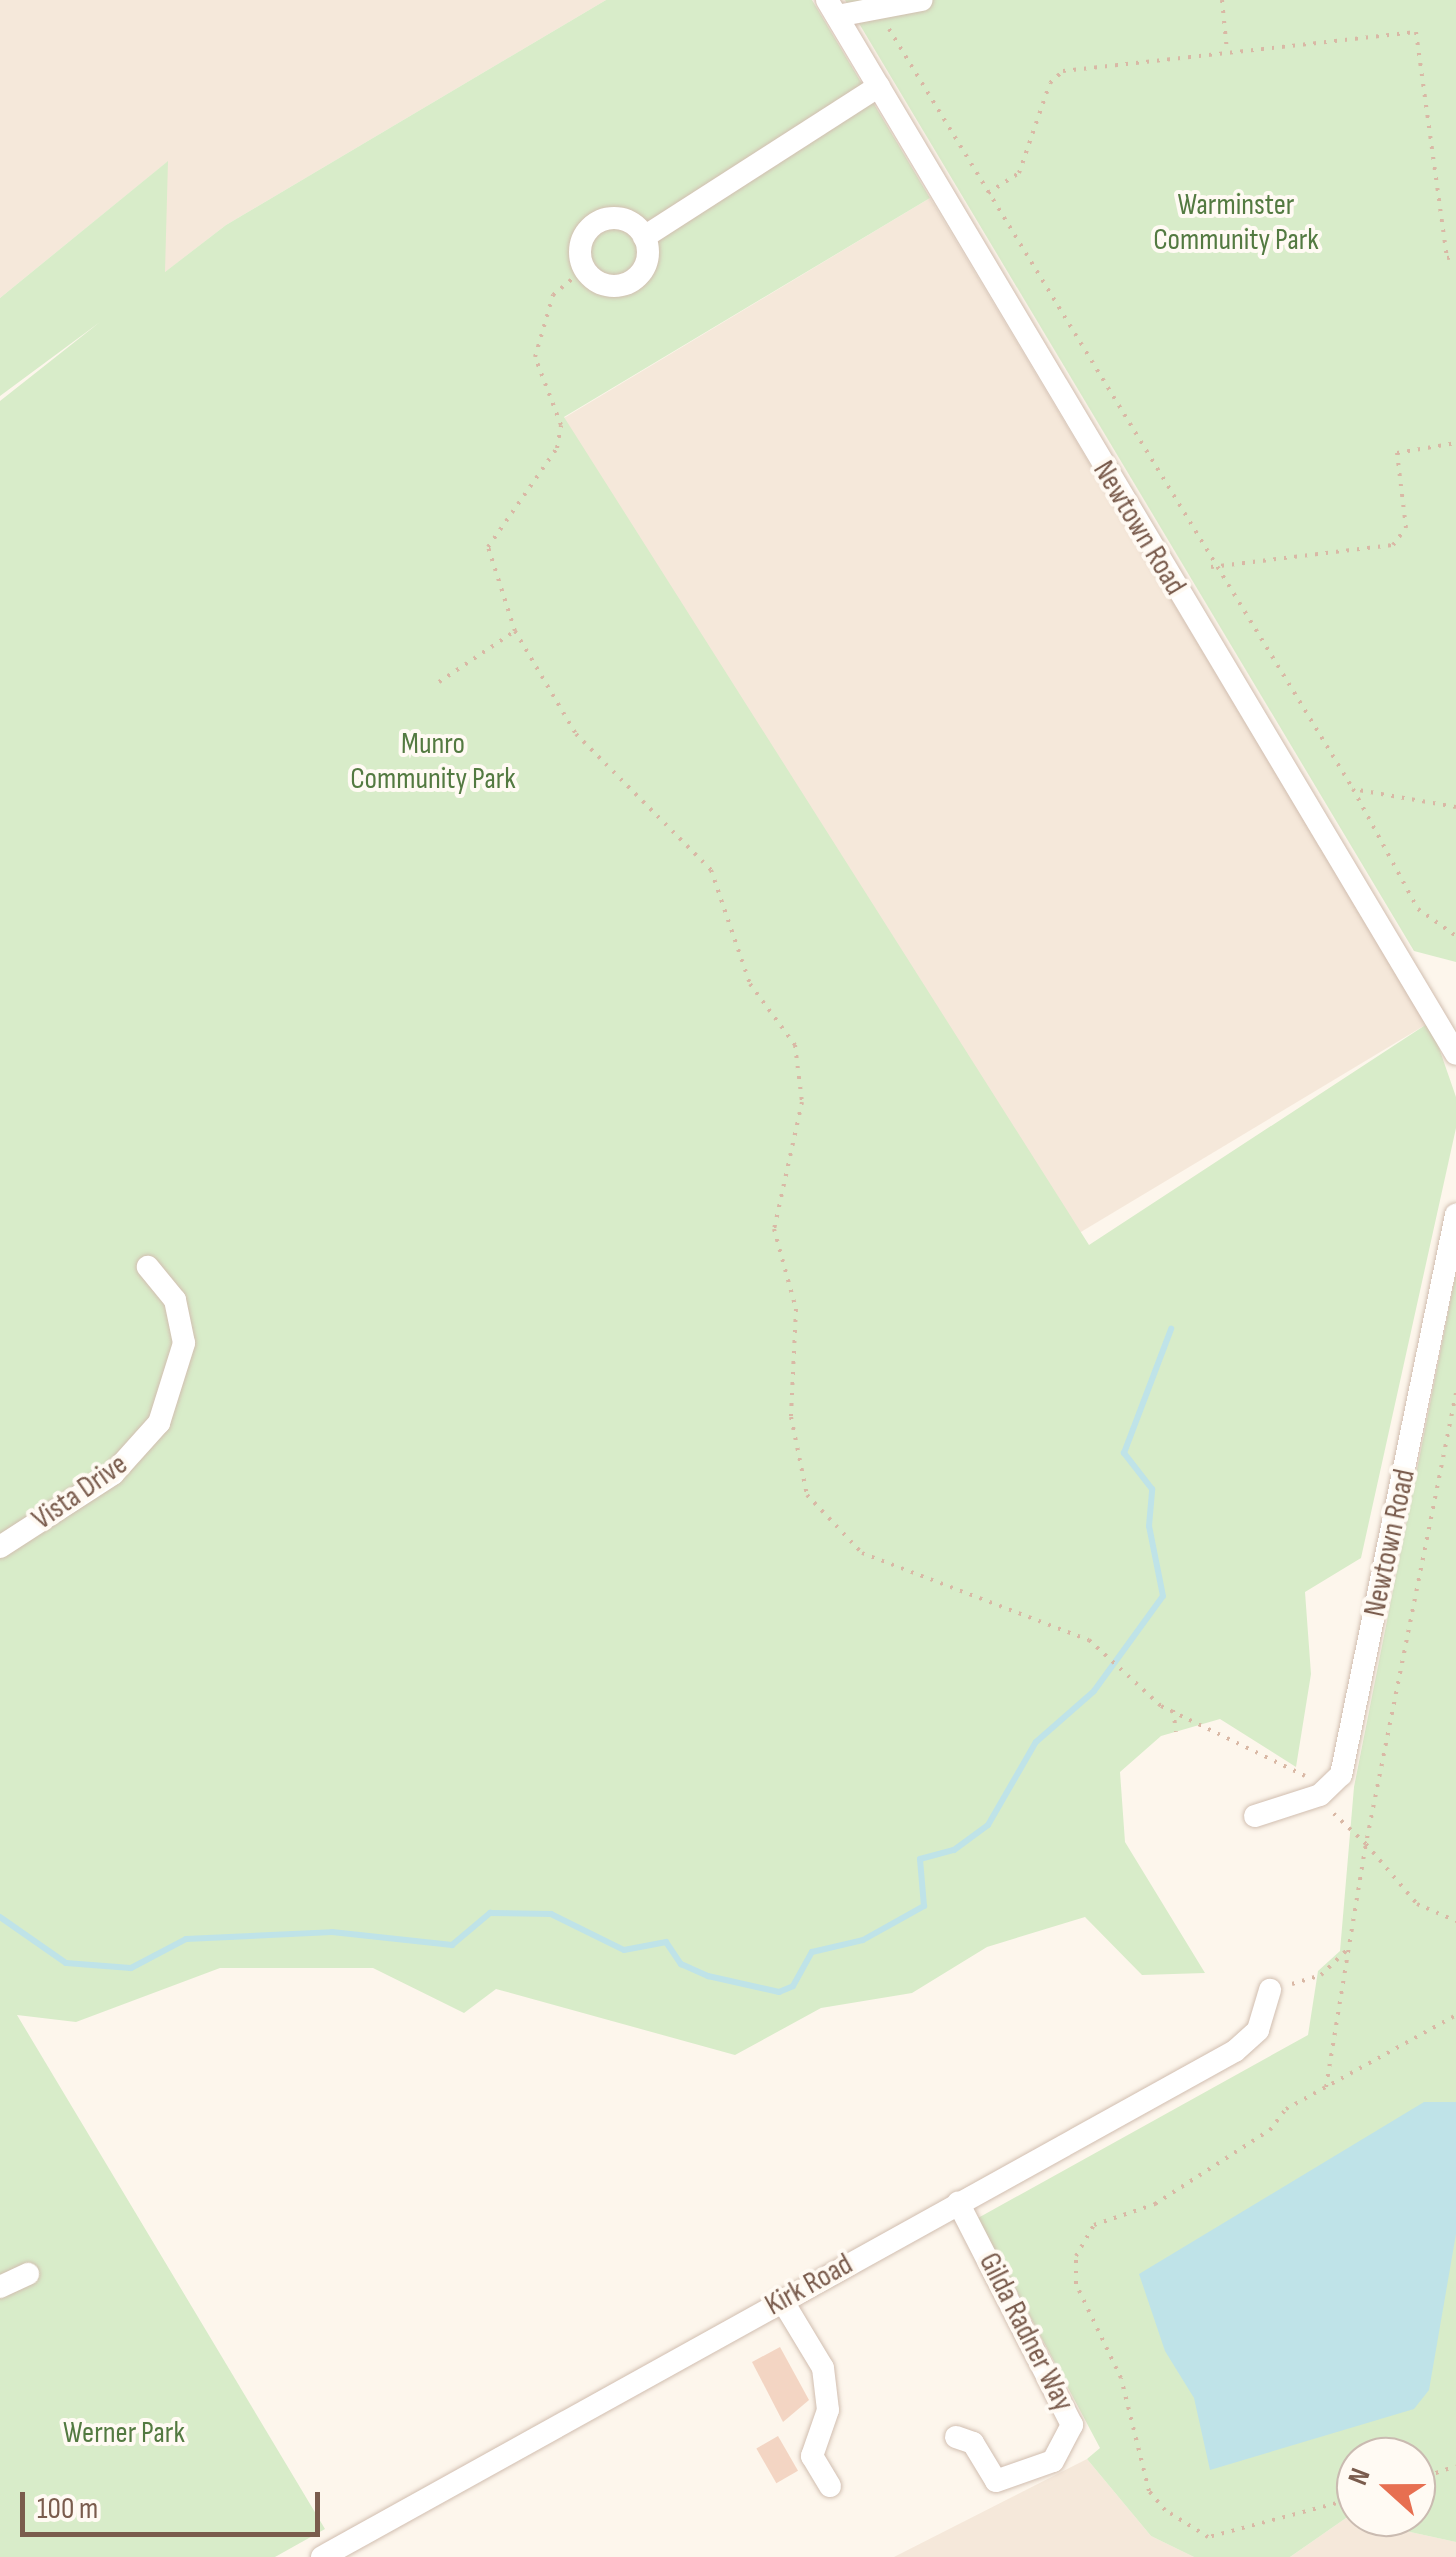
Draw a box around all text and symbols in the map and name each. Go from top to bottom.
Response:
park label: Warminster Community Park [1153,187,1319,258]
street label: Newtown Road [1085,455,1193,601]
park label: Munro Community Park [350,726,516,796]
street label: Vista Drive [26,1446,134,1538]
street label: Newtown Road [1357,1466,1423,1620]
street label: Kirk Road [759,2246,859,2324]
street label: Gilda Radner Way [971,2247,1081,2417]
park label: Werner Park [63,2415,185,2451]
north arrow [1336,2437,1436,2537]
text: N [1341,2464,1377,2490]
scale bar [25,2472,325,2534]
text: 100 m [37,2491,98,2527]

